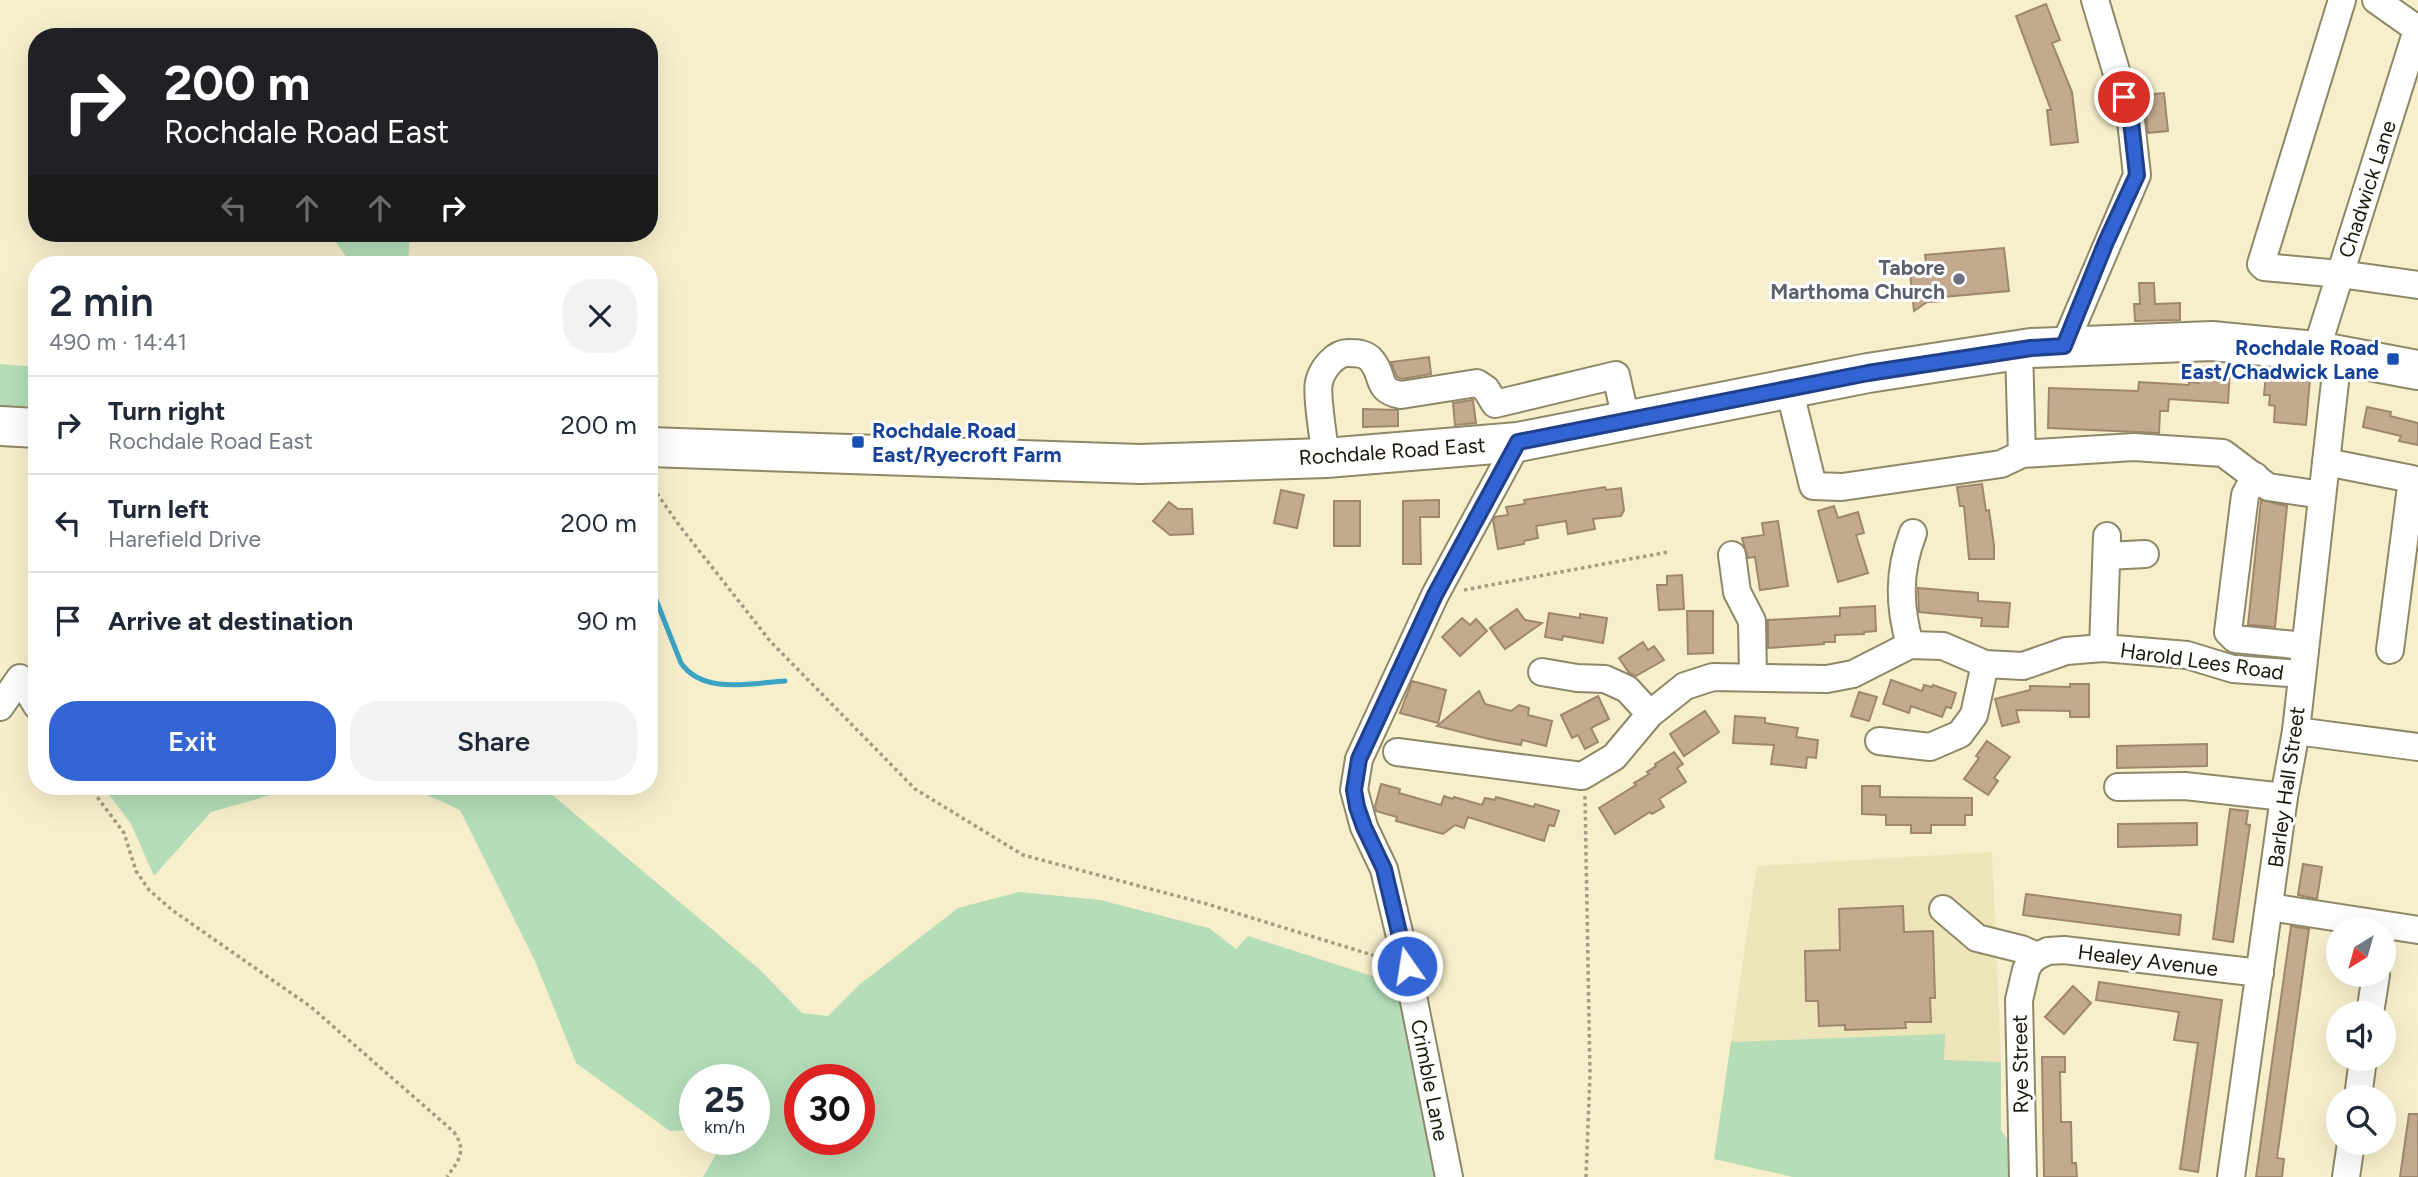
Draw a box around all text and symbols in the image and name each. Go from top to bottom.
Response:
text: 200 m [164,53,310,112]
icon: right [49,56,140,147]
pin [2094,67,2154,127]
icon: arrive [2105,78,2143,116]
text: Rochdale Road East [164,113,449,151]
street label: Chadwick Lane [2333,117,2401,261]
icon: left [215,189,253,227]
icon: ahead [288,189,326,227]
icon: ahead [361,189,399,227]
icon: right [434,189,472,227]
place label: Tabore Marthoma Church [1770,255,1945,304]
marker: Tabore Marthoma Church [1951,271,1967,287]
text: 2 min [49,276,154,327]
button: close [563,279,637,353]
text: 490 m · 14:41 [49,328,187,356]
place label: Rochdale Road East/Chadwick Lane [2180,335,2379,384]
marker: Rochdale Road East/Chadwick Lane [2385,351,2401,367]
text: Turn right [108,395,225,427]
icon: right [49,406,87,444]
text: 200 m [561,409,637,441]
place label: Rochdale Road East/Ryecroft Farm [872,418,1062,467]
text: Rochdale Road East [108,427,313,455]
street label: Rochdale Road East [1298,432,1486,470]
marker: Rochdale Road East/Ryecroft Farm [850,434,866,450]
text: Turn left [108,493,209,525]
icon: left [49,504,87,542]
text: 200 m [561,507,637,539]
text: Harefield Drive [108,525,261,553]
icon: arrive [49,602,87,640]
text: Arrive at destination [108,605,353,637]
text: 90 m [577,605,637,637]
street label: Harold Lees Road [2119,637,2285,685]
button: Exit [49,701,336,781]
button: Share [350,701,637,781]
street label: Barley Hall Street [2262,705,2310,869]
north arrow [2326,917,2396,987]
map controls [2326,917,2396,1155]
position arrow [1370,929,1444,1003]
street label: Healey Avenue [2076,939,2220,981]
button: sound [2326,1001,2396,1071]
street label: Rye Street [2007,1014,2033,1114]
street label: Crimble Lane [1406,1017,1454,1143]
speed limit sign: 30 [784,1064,875,1155]
text: 25 [704,1079,745,1121]
button: search [2326,1085,2396,1155]
text: km/h [704,1116,745,1138]

